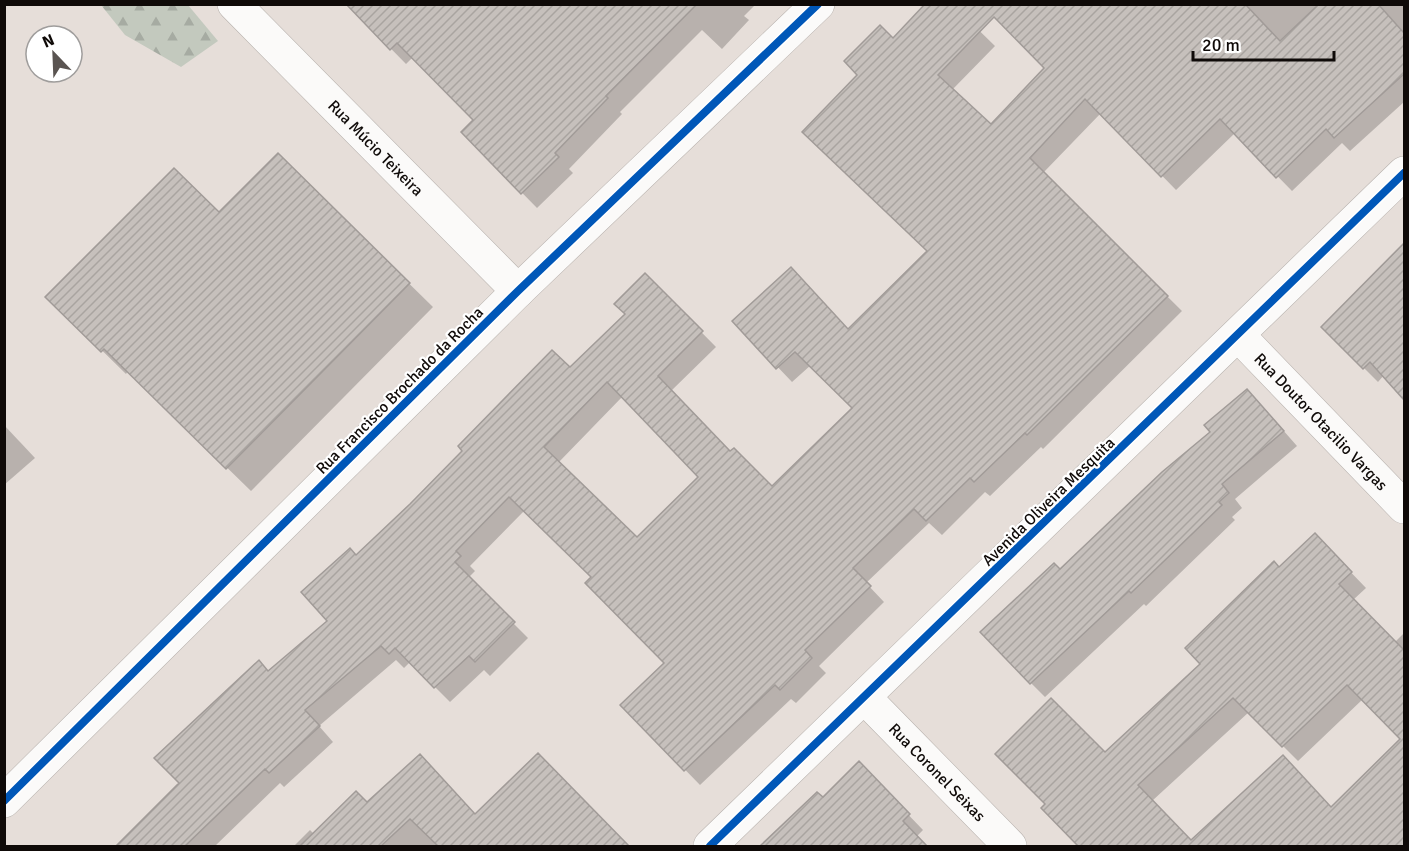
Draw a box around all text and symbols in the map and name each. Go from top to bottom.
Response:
north arrow [24,24,84,84]
scale bar [1193,24,1334,62]
text: N [39,30,58,52]
text: 20 m [1202,34,1240,56]
street label: Rua Múcio Teixeira [323,96,427,201]
street label: Rua Francisco Brochado da Rocha [312,303,488,479]
street label: Rua Doutor Otacilio Vargas [1250,349,1392,495]
street label: Avenida Oliveira Mesquita [978,433,1119,570]
street label: Rua Coronel Seixas [884,719,989,826]

